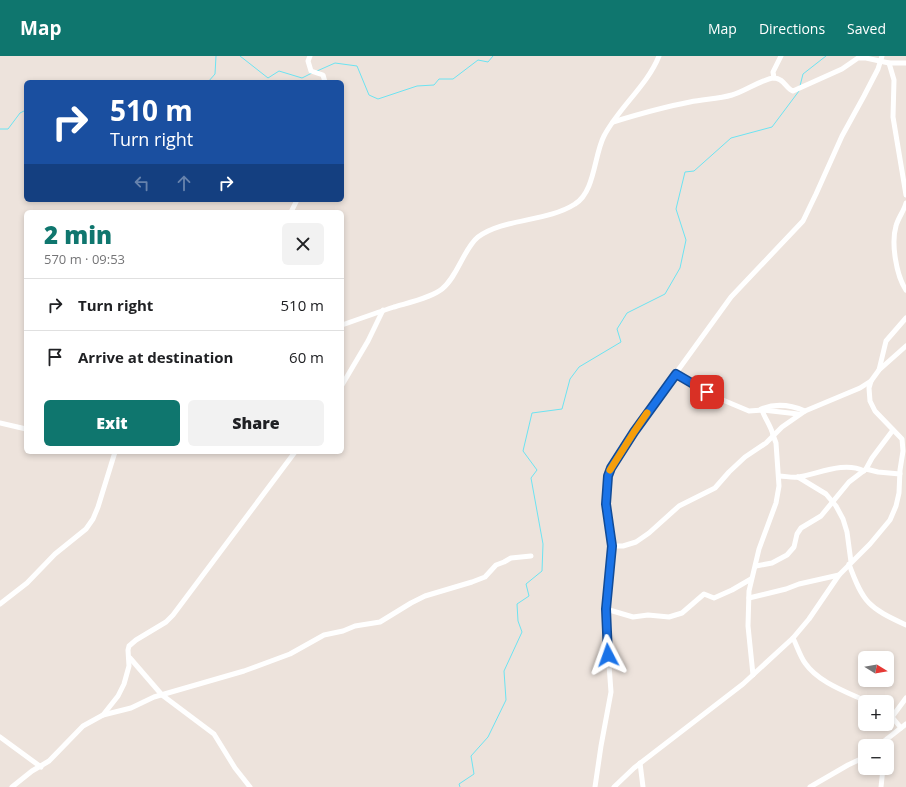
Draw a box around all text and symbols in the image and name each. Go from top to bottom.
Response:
text: Map [20,15,61,41]
text: Map [708,19,737,38]
text: Directions [759,19,825,38]
text: Saved [847,19,886,38]
text: 510 m [110,91,193,129]
icon: right [44,96,96,148]
text: Turn right [110,127,193,151]
icon: left [131,172,153,194]
icon: ahead [173,172,195,194]
icon: right [215,172,237,194]
text: 2 min [44,218,112,251]
button: close [282,223,324,265]
text: 570 m · 09:53 [44,250,125,268]
icon: right [44,294,66,316]
text: Turn right [78,295,153,315]
text: 510 m [280,295,324,315]
icon: arrive [44,346,66,368]
text: Arrive at destination [78,347,233,367]
text: 60 m [289,347,324,367]
pin [690,375,724,409]
icon: arrive [696,381,718,403]
button: Exit [44,400,180,446]
button: Share [188,400,324,446]
position arrow [587,634,629,676]
north arrow [858,651,894,687]
map controls [858,651,894,775]
button: + [858,695,894,731]
button: − [858,739,894,775]

